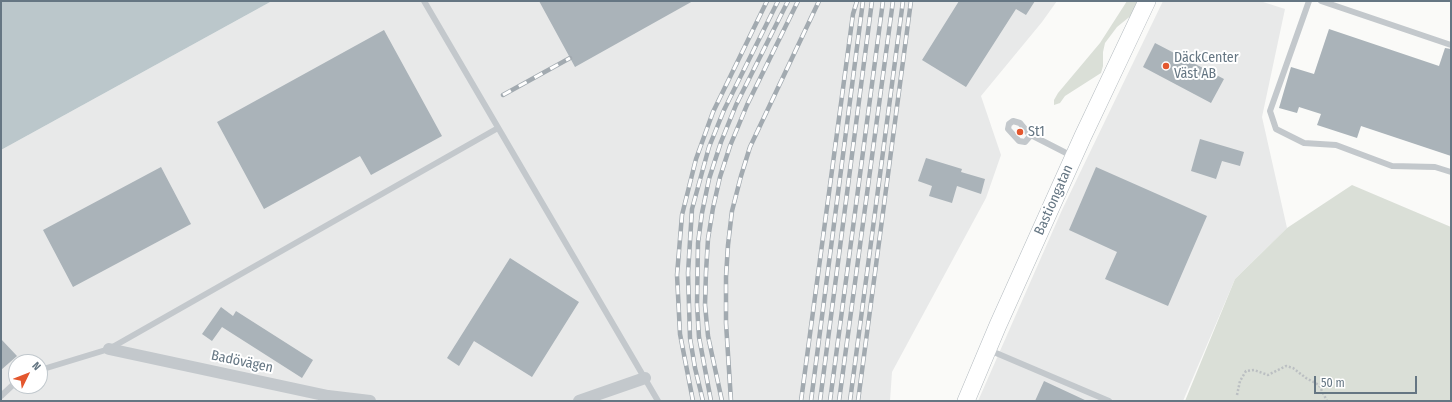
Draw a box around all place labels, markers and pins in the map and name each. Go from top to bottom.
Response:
place label: DäckCenter Väst AB [1174,50,1239,82]
marker: DäckCenter Väst AB [1161,61,1171,71]
place label: St1 [1028,124,1045,140]
marker: St1 [1015,127,1025,137]

